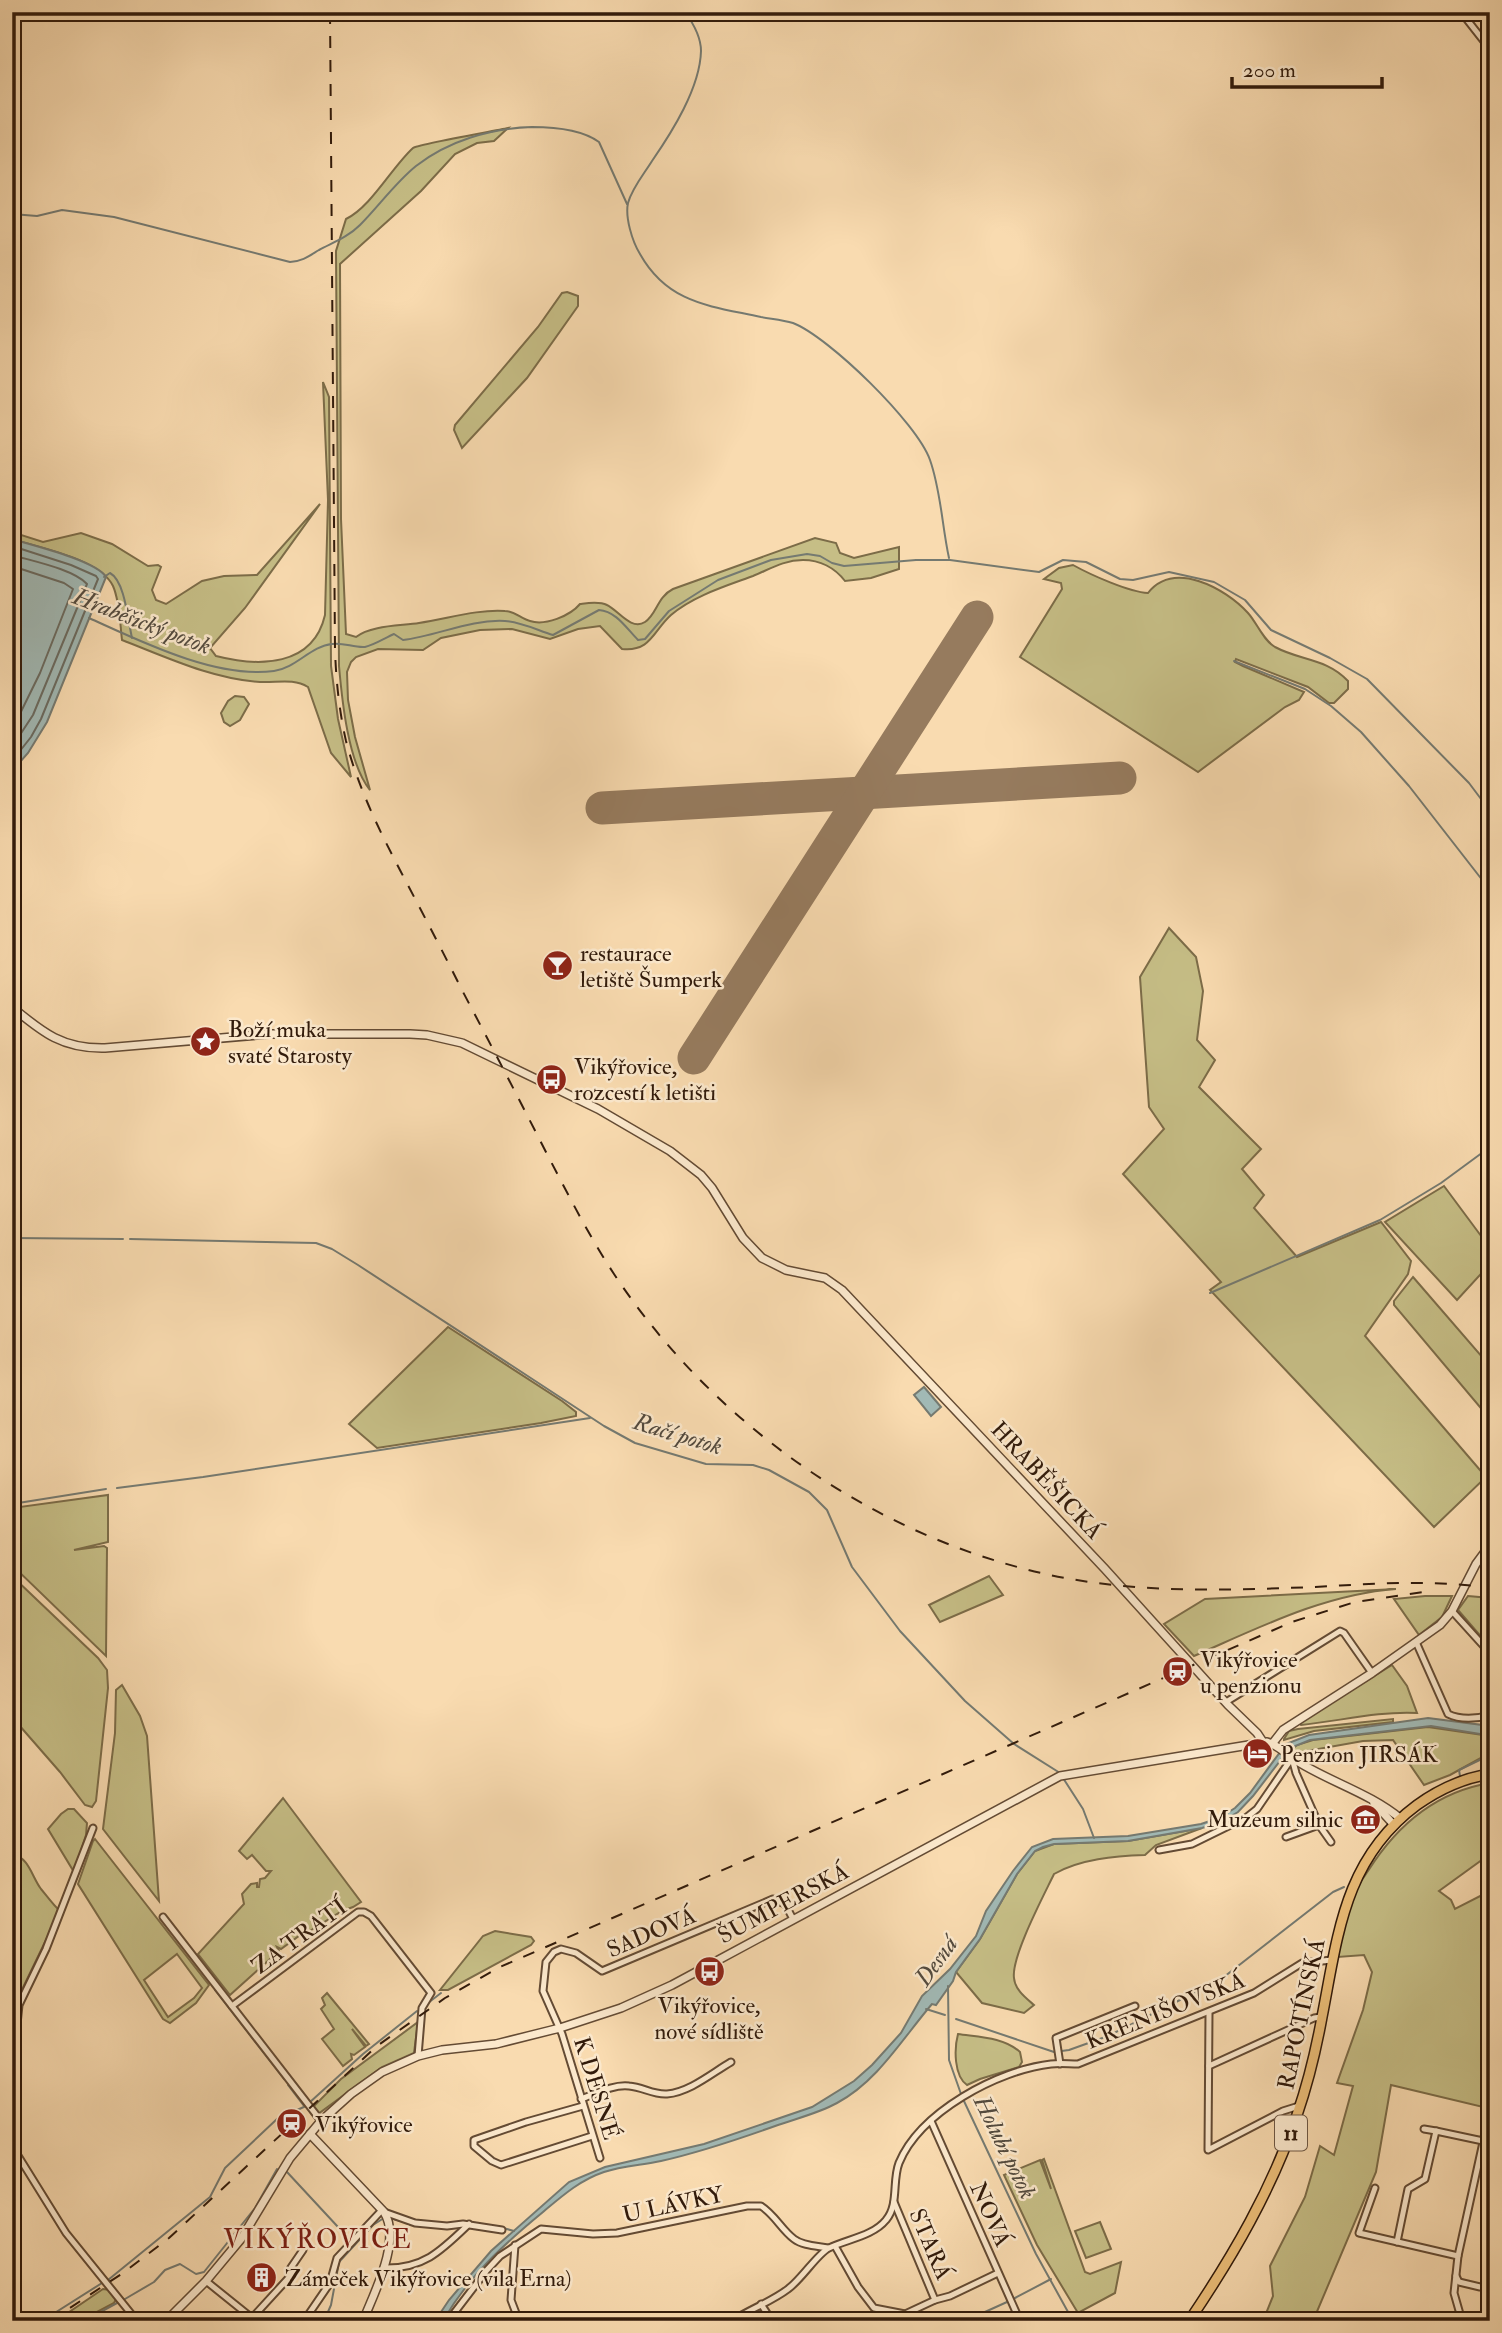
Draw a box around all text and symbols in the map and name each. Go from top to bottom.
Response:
scale bar [1232,46,1383,90]
text: 200 m [1243,57,1296,84]
water label: Hraběšický potok [67,581,215,662]
place label: restaurace letiště Šumperk [580,939,722,995]
bar icon: restaurace letiště Šumperk [540,949,574,983]
place label: Boží muka svaté Starosty [228,1015,353,1070]
place icon: Boží muka svaté Starosty [188,1025,222,1059]
place label: Vikýřovice, rozcestí k letišti [574,1052,716,1107]
bus stop icon: Vikýřovice, rozcestí k letišti [534,1062,568,1096]
water label: Račí potok [629,1406,726,1463]
street label: HRABĚŠICKÁ [985,1415,1109,1546]
place label: Vikýřovice u penzionu [1200,1645,1302,1701]
station icon: Vikýřovice u penzionu [1160,1655,1194,1689]
hotel icon: Penzion JIRSÁK [1240,1737,1274,1771]
place label: Penzion JIRSÁK [1280,1740,1439,1769]
museum icon: Muzeum silnic [1349,1802,1383,1836]
place label: Muzeum silnic [1207,1805,1343,1834]
street label: ŠUMPERSKÁ [713,1857,854,1950]
street label: ZA TRATÍ [246,1891,354,1981]
street label: SADOVÁ [602,1901,700,1964]
water label: Desná [907,1928,967,1993]
street label: RAPOTÍNSKÁ [1271,1936,1332,2092]
bus stop icon: Vikýřovice, nové sídliště [692,1954,726,1988]
street label: KRENIŠOVSKÁ [1081,1965,1250,2056]
place label: Vikýřovice, nové sídliště [654,1991,764,2046]
street label: K DESNÉ [567,2033,626,2143]
water label: Holubí potok [966,2089,1043,2204]
station icon: Vikýřovice [275,2107,309,2141]
place label: Vikýřovice [315,2110,413,2139]
road number: 11 [1275,2116,1307,2150]
street label: NOVÁ [963,2177,1018,2252]
street label: U LÁVKY [620,2179,727,2229]
street label: STARÁ [903,2204,959,2285]
district label: VIKÝŘOVICE [223,2222,413,2256]
building icon: Zámeček Vikýřovice (vila Erna) [245,2261,279,2295]
place label: Zámeček Vikýřovice (vila Erna) [285,2264,572,2293]

